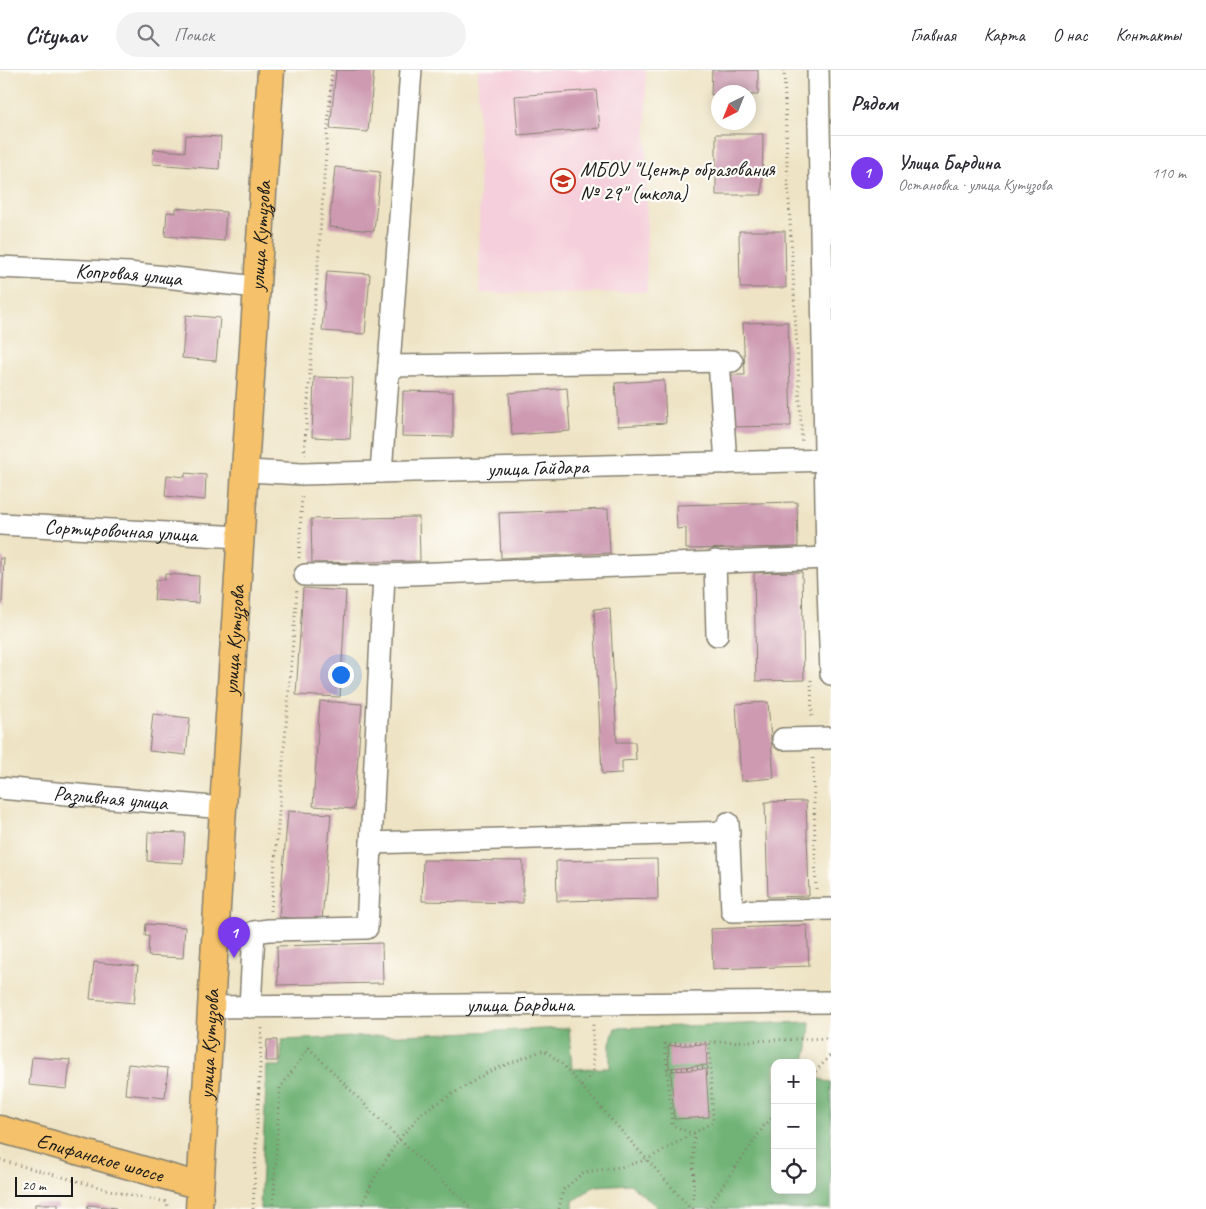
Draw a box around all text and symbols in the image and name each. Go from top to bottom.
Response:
search box [116,12,466,57]
text: Citynav [25,20,86,50]
icon: search [134,21,162,49]
text: Поиск [174,23,214,47]
text: Главная [911,24,956,46]
text: Карта [984,24,1025,46]
text: О нас [1053,24,1088,46]
text: Контакты [1116,24,1181,46]
north arrow [711,85,756,130]
text: Рядом [851,90,898,116]
text: Улица Бардина [898,151,1000,175]
place label: МБОУ "Центр образования № 29" (школа) [580,156,776,206]
text: 1 [863,163,871,183]
text: 110 m [1152,163,1186,183]
school or university icon: МБОУ "Центр образования № 29" (школа) [550,168,576,194]
text: Остановка · улица Кутузова [898,175,1052,195]
street label: улица Кутузова [244,178,277,294]
street label: Копровая улица [75,258,185,292]
street label: улица Гайдара [485,453,590,482]
street label: Сортировочная улица [44,513,200,548]
street label: улица Кутузова [217,583,251,698]
your location [328,662,354,688]
street label: Разливная улица [52,780,170,816]
pin: 1 [218,917,250,958]
street label: улица Кутузова [192,987,225,1102]
street label: улица Бардина [464,991,576,1018]
map controls [771,1059,816,1194]
button: + [771,1059,816,1104]
button: − [771,1104,816,1149]
street label: Епифанское шоссе [34,1127,167,1188]
button: locate [771,1149,816,1194]
scale bar [15,1174,72,1197]
text: 20 m [22,1177,46,1194]

